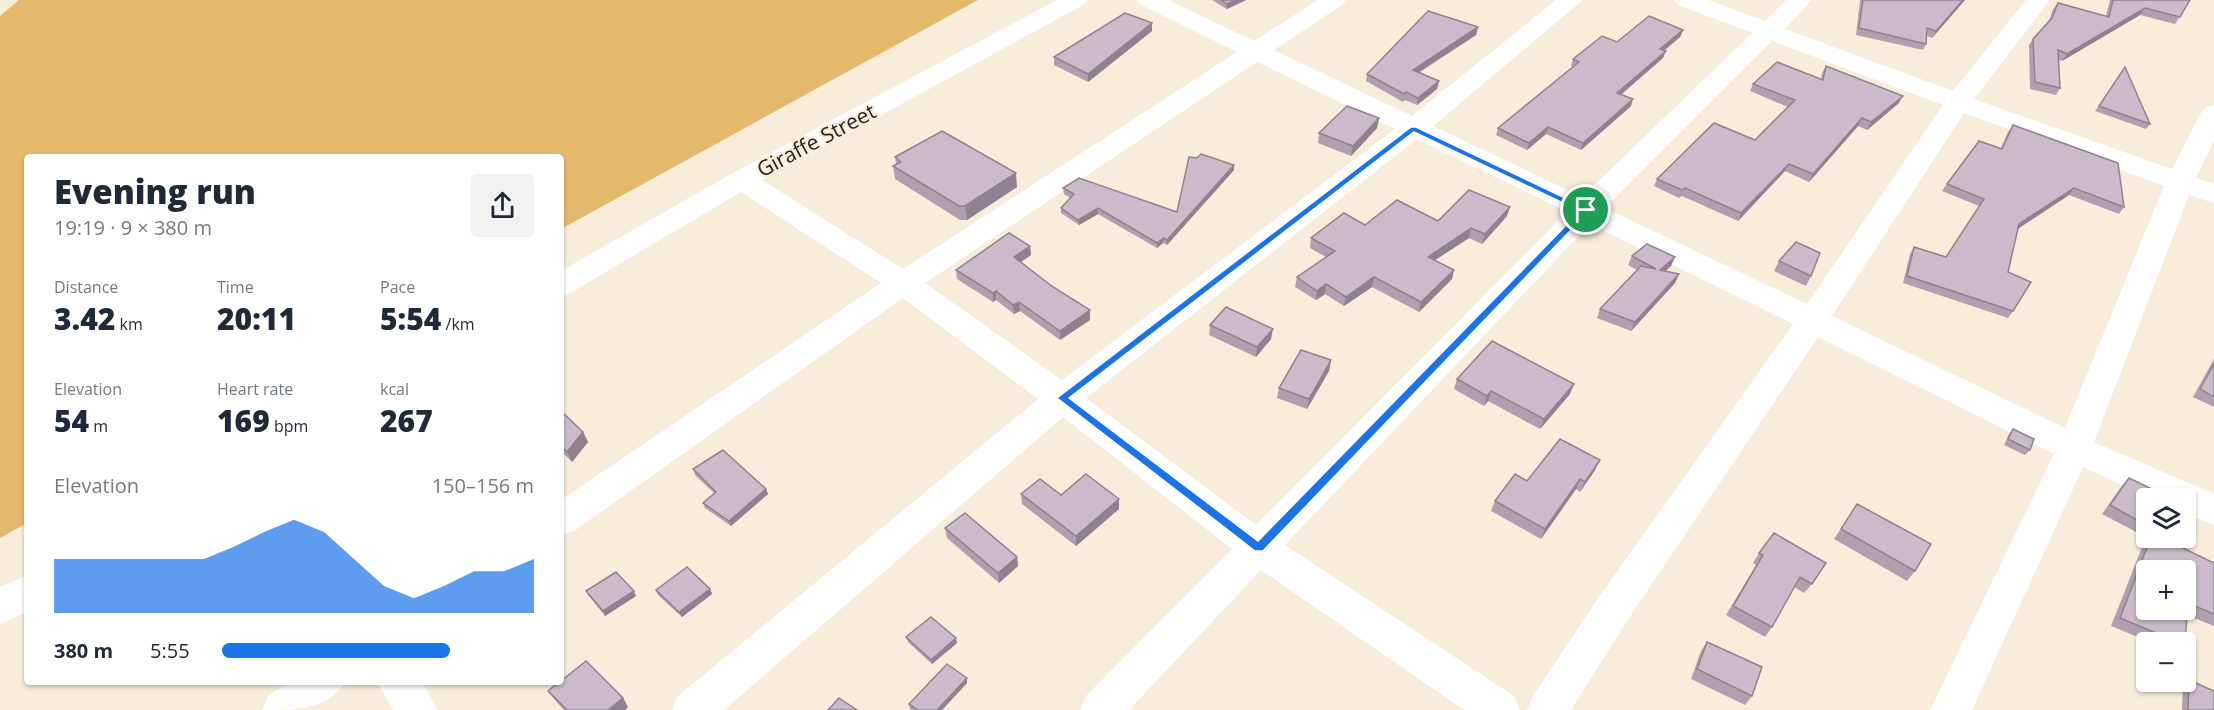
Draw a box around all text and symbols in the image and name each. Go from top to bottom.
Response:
street label: Giraffe Street [752,97,880,183]
text: Evening run [54,169,256,214]
button: share [471,174,534,237]
pin [1560,184,1611,235]
icon: arrive [1569,193,1602,226]
text: 19:19 · 9 × 380 m [54,214,212,241]
text: Distance [54,276,118,298]
text: Time [217,276,254,298]
text: Pace [380,276,415,298]
text: 3.42 [54,298,115,339]
text: 20:11 [217,298,296,339]
text: 5:54 [380,298,441,339]
text: km [115,313,143,335]
text: /km [441,313,475,335]
text: Elevation [54,378,122,400]
text: Heart rate [217,378,293,400]
text: kcal [380,378,409,400]
text: 54 [54,400,89,441]
text: 169 [217,400,270,441]
text: 267 [380,400,433,441]
text: m [89,415,108,437]
text: bpm [270,415,308,437]
text: Elevation [54,472,139,499]
text: 150–156 m [432,472,534,499]
map controls [2136,488,2196,692]
button: layers [2136,488,2196,548]
button: + [2136,560,2196,620]
button: − [2136,632,2196,692]
text: 380 m [54,637,113,664]
text: 5:55 [150,637,190,664]

